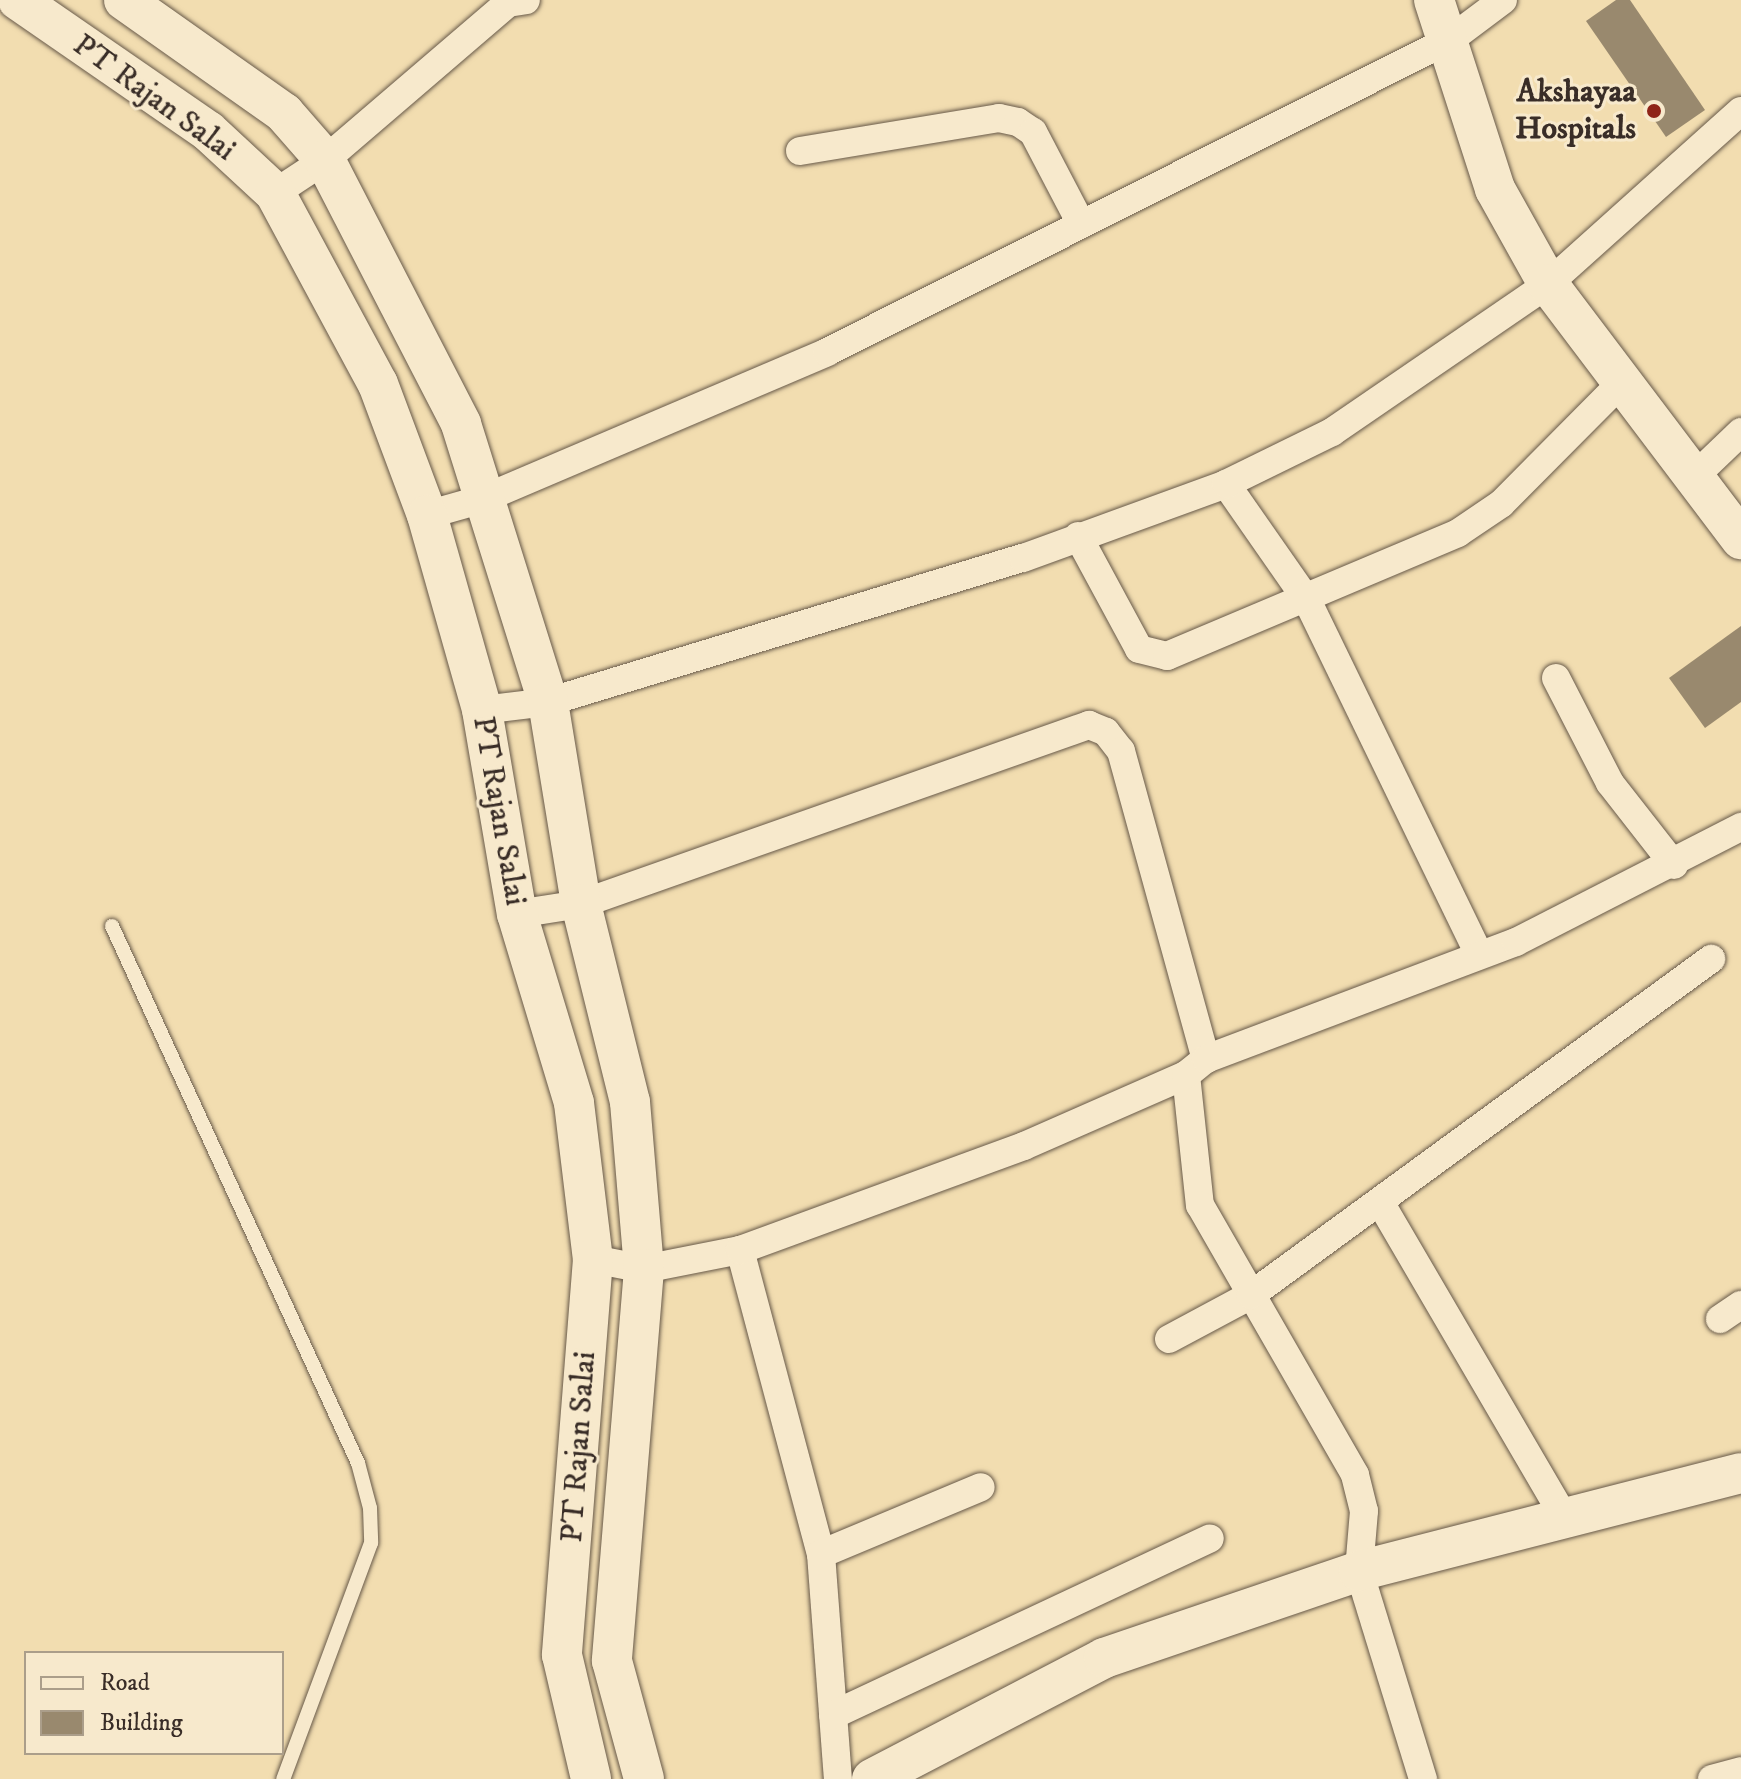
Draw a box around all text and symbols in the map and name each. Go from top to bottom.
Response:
street label: PT Rajan Salai [65,26,243,170]
place label: Akshayaa Hospitals [1515,74,1636,149]
marker: Akshayaa Hospitals [1643,100,1665,122]
street label: PT Rajan Salai [463,713,535,909]
street label: PT Rajan Salai [553,1350,605,1544]
legend [24,1651,284,1755]
text: Road [100,1668,150,1698]
text: Building [100,1708,183,1738]

